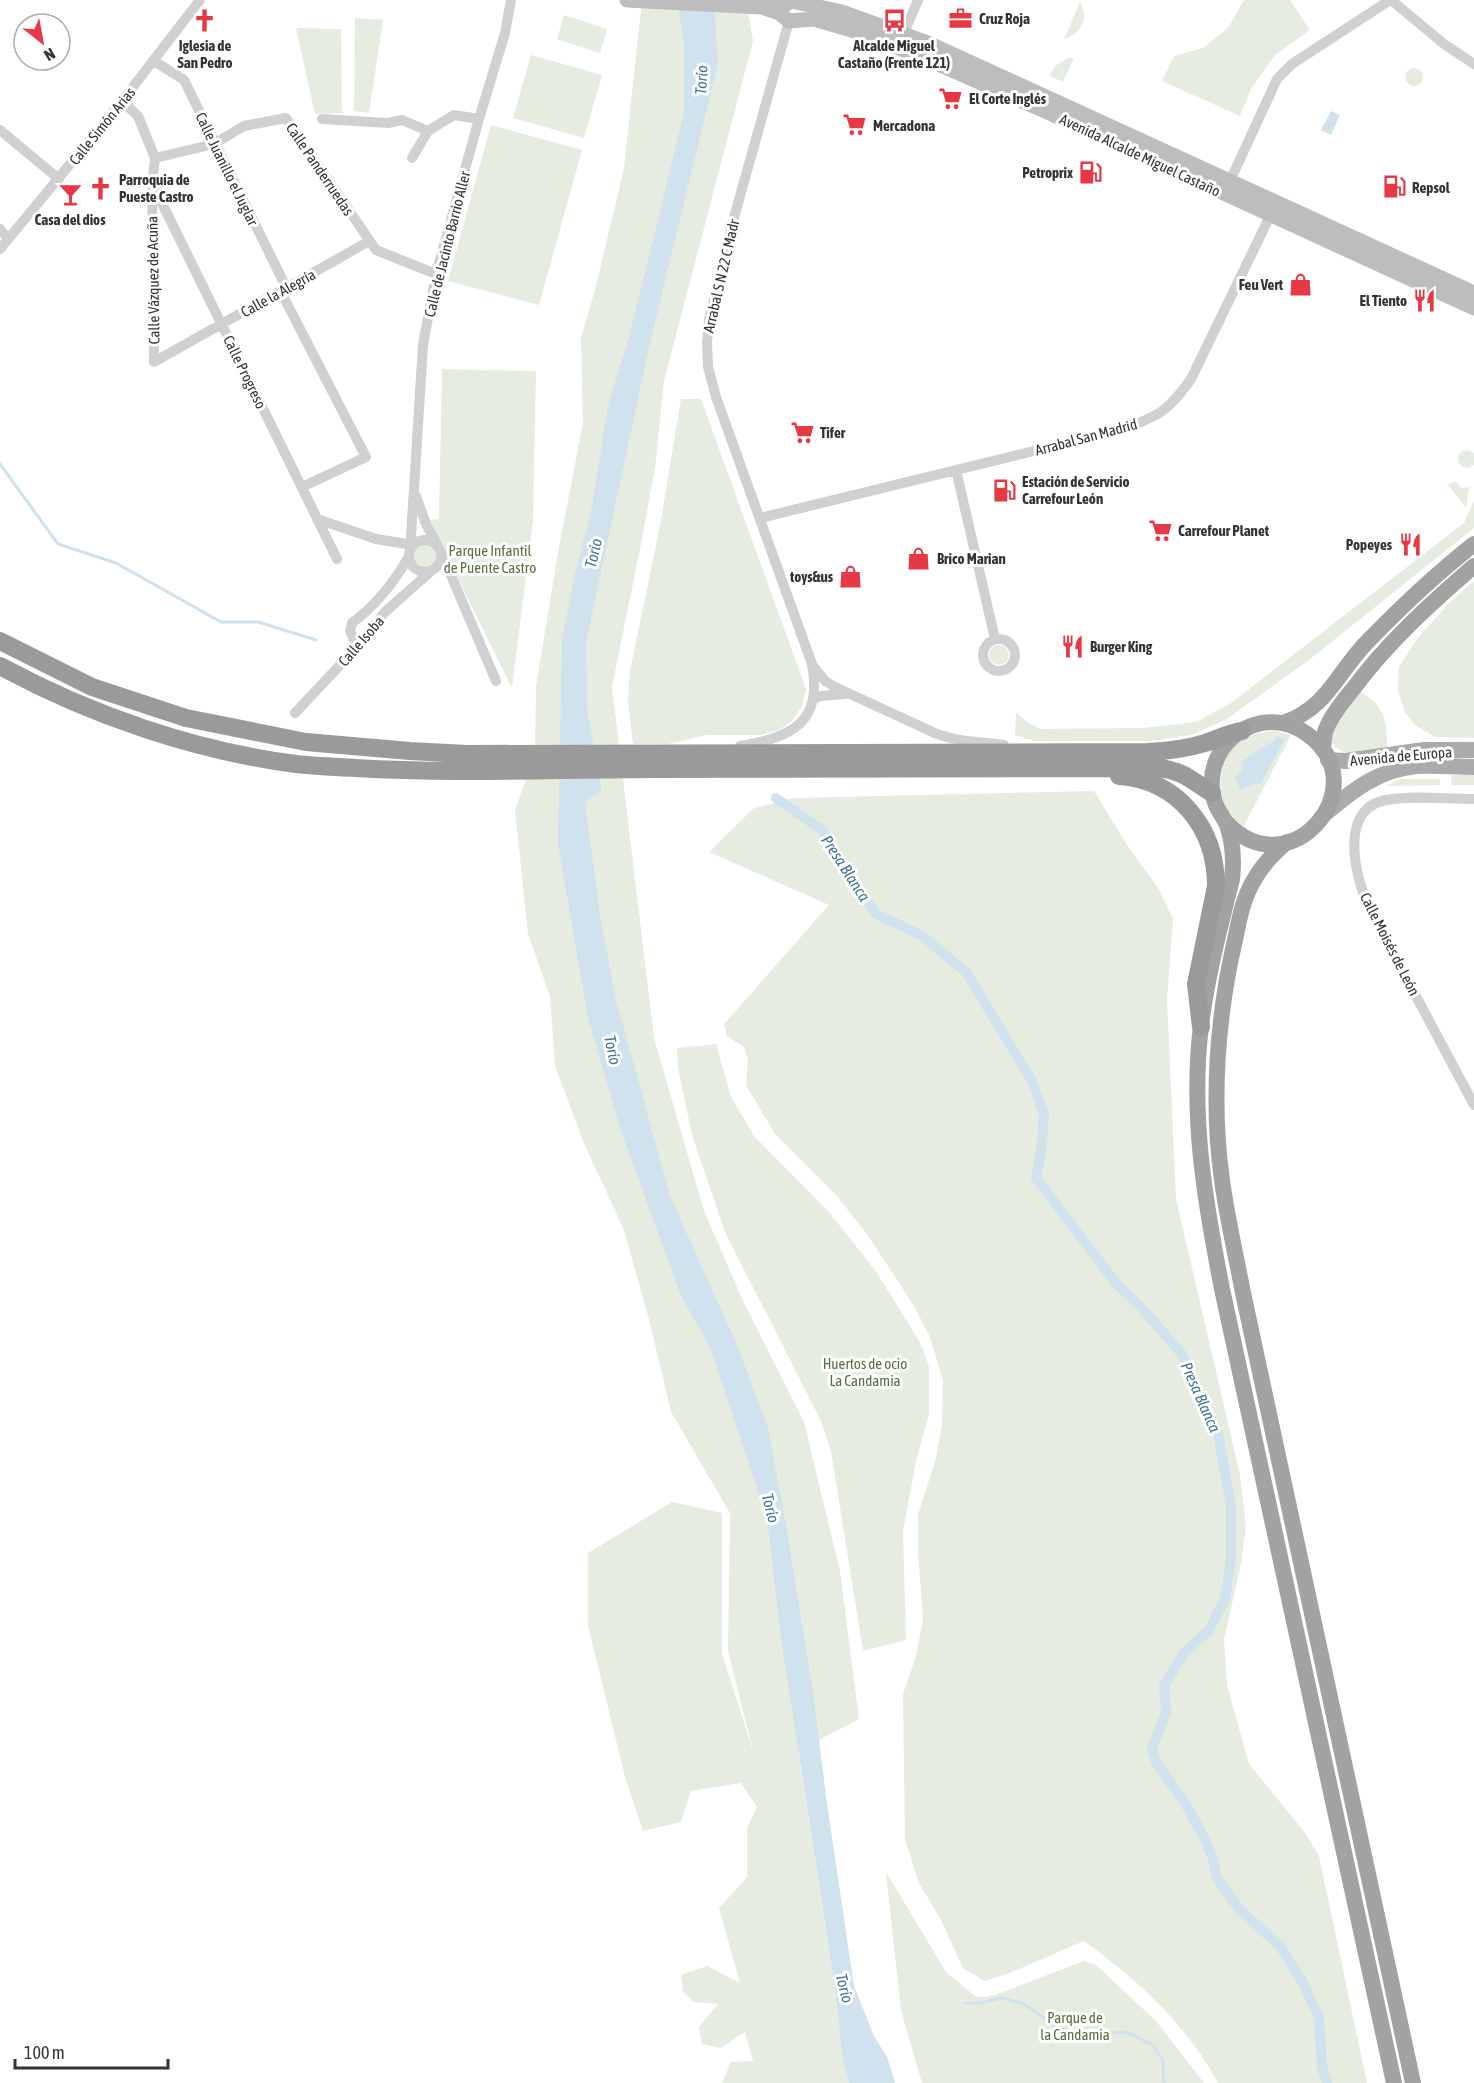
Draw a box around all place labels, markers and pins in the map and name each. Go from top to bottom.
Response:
office icon: Cruz Roja [948,5,974,31]
church icon: Iglesia de San Pedro [192,8,218,34]
bus stop icon: Alcalde Miguel Castaño (Frente 121) [881,8,907,34]
place label: Cruz Roja [979,10,1030,27]
place label: Iglesia de San Pedro [177,37,233,71]
place label: Alcalde Miguel Castaño (Frente 121) [838,37,950,71]
supermarket icon: El Corte Inglés [938,85,964,111]
place label: El Corte Inglés [969,90,1047,107]
supermarket icon: Mercadona [842,112,868,138]
place label: Mercadona [873,117,935,134]
fuel station icon: Petroprix [1078,159,1104,185]
place label: Petroprix [1022,164,1073,181]
place label: Parroquia de Pueste Castro [119,171,194,205]
fuel station icon: Repsol [1381,174,1407,200]
church icon: Parroquia de Pueste Castro [88,175,114,201]
place label: Repsol [1412,179,1451,196]
bar icon: Casa del dios [57,182,83,208]
place label: Casa del dios [35,211,106,228]
shop icon: Feu Vert [1288,271,1314,297]
place label: Feu Vert [1239,276,1284,293]
restaurant icon: El Tiento [1412,287,1438,313]
place label: El Tiento [1360,292,1407,309]
supermarket icon: Tifer [789,419,815,445]
place label: Tifer [820,424,846,441]
place label: Estación de Servicio Carrefour León [1022,473,1130,507]
fuel station icon: Estación de Servicio Carrefour León [991,477,1017,503]
supermarket icon: Carrefour Planet [1147,517,1173,543]
place label: Carrefour Planet [1178,522,1270,539]
restaurant icon: Popeyes [1397,531,1423,557]
place label: Popeyes [1346,536,1393,553]
shop icon: Brico Marian [906,545,932,571]
place label: Brico Marian [937,550,1006,567]
shop icon: toys&us [838,563,864,589]
place label: toys&us [789,568,834,585]
restaurant icon: Burger King [1059,633,1085,659]
place label: Burger King [1090,638,1153,655]

